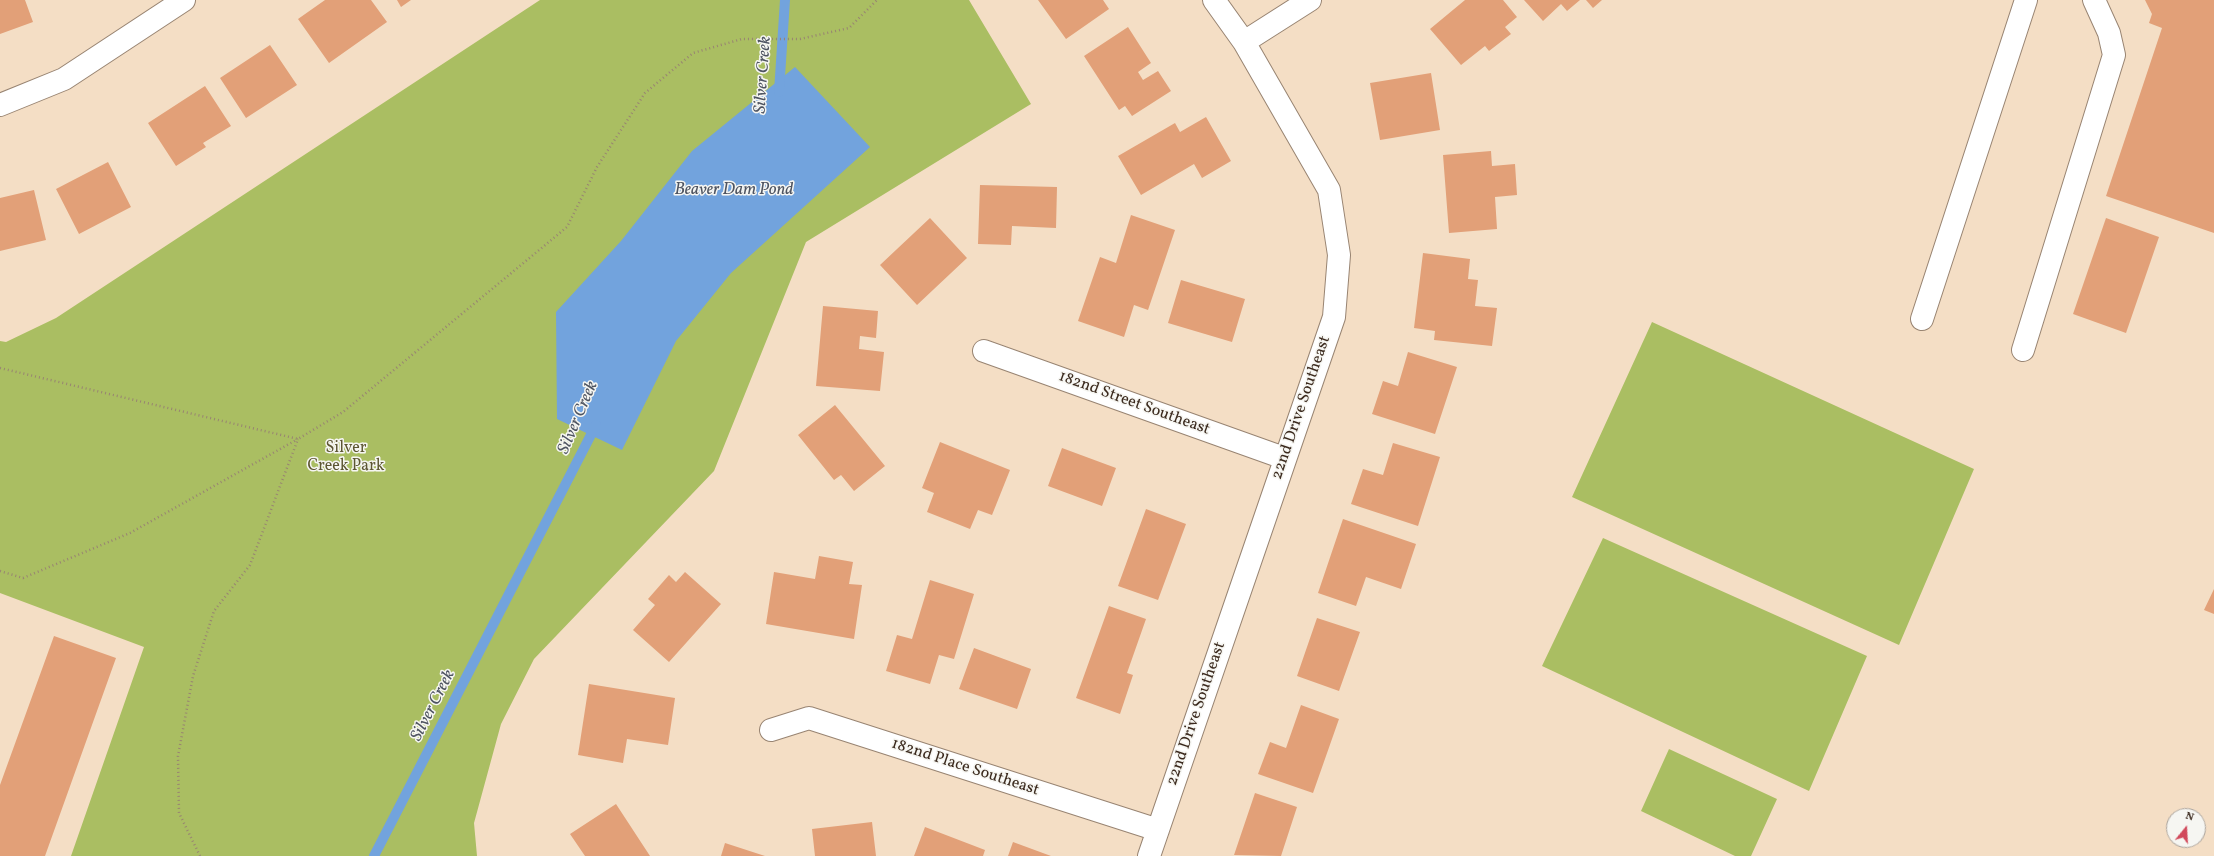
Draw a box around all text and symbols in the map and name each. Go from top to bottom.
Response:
water label: Silver Creek [751,36,777,114]
water label: Beaver Dam Pond [675,181,793,201]
street label: 22nd Drive Southeast [1268,334,1336,482]
street label: 182nd Street Southeast [1056,368,1212,440]
water label: Silver Creek [555,378,603,458]
park label: Silver Creek Park [308,439,384,477]
street label: 22nd Drive Southeast [1163,640,1231,788]
water label: Silver Creek [407,667,461,745]
street label: 182nd Place Southeast [889,735,1041,801]
north arrow [2166,808,2206,848]
text: N [2183,809,2196,825]

